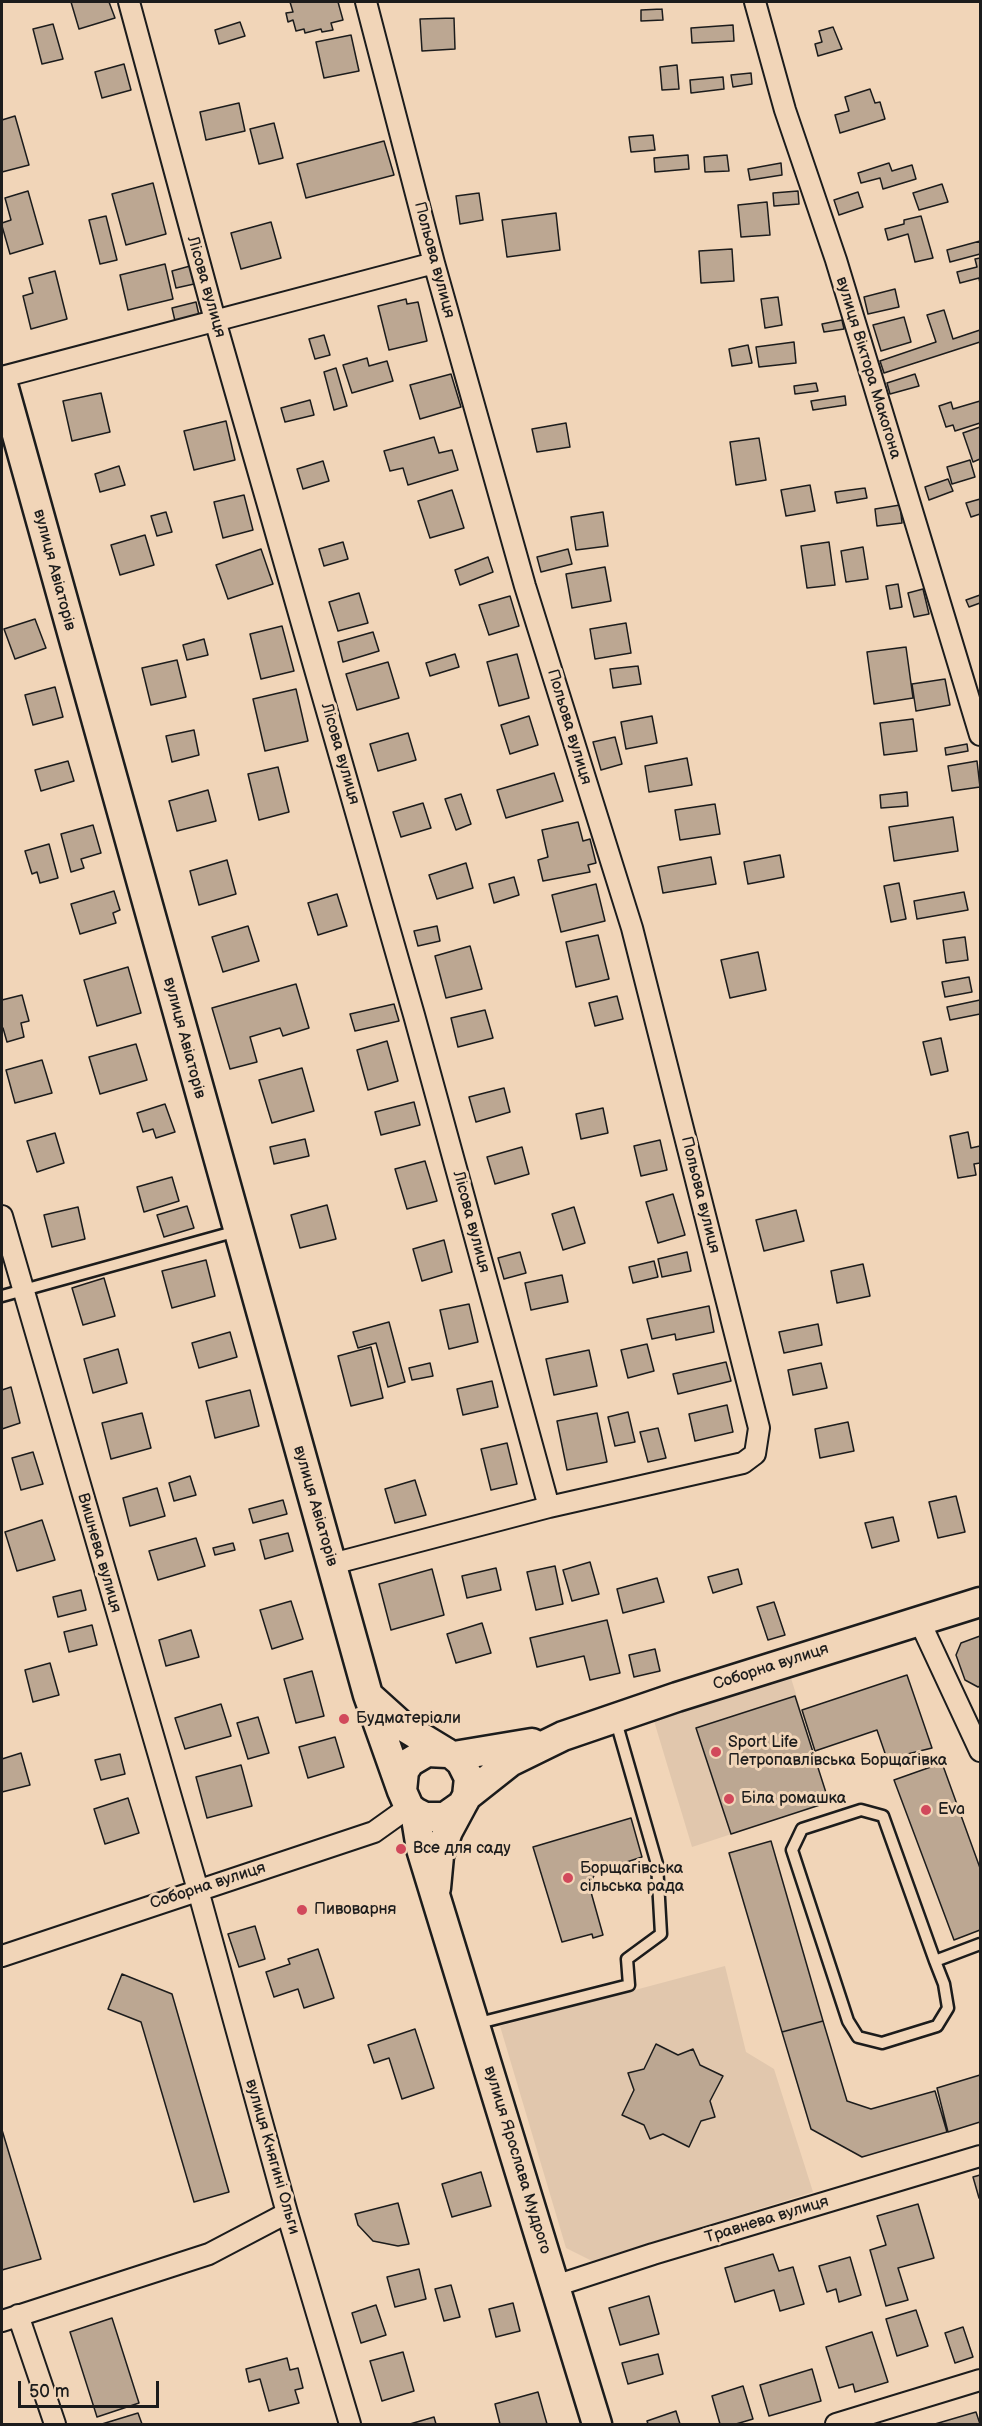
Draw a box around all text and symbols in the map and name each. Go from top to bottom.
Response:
street label: Польова вулиця [409,200,459,320]
street label: Лісова вулиця [182,234,230,340]
street label: вулиця Віктора Макогона [831,275,905,461]
street label: вулиця Авіаторів [29,507,79,633]
street label: Польова вулиця [542,667,596,787]
street label: Лісова вулиця [316,701,364,807]
street label: вулиця Авіаторів [159,975,209,1101]
street label: Польова вулиця [676,1135,724,1255]
street label: Лісова вулиця [448,1169,494,1275]
street label: вулиця Авіаторів [289,1443,341,1569]
street label: Вишнева вулиця [73,1491,125,1615]
street label: Соборна вулиця [711,1639,831,1695]
place label: Будматеріали [356,1709,461,1729]
marker: Будматеріали [337,1712,351,1726]
place label: Sport Life Петропавлівська Борщагівка [728,1733,947,1771]
marker: Sport Life Петропавлівська Борщагівка [709,1745,723,1759]
place label: Біла ромашка [741,1789,846,1809]
marker: Біла ромашка [722,1792,736,1806]
place label: Eva [938,1800,965,1820]
marker: Eva [919,1803,933,1817]
place label: Все для саду [413,1839,511,1859]
marker: Все для саду [394,1842,408,1856]
street label: Соборна вулиця [148,1858,268,1914]
place label: Борщагівська сільська рада [580,1859,684,1897]
marker: Борщагівська сільська рада [561,1871,575,1885]
place label: Пивоварня [314,1900,396,1920]
marker: Пивоварня [295,1903,309,1917]
street label: вулиця Ярослава Мудрого [479,2064,555,2256]
street label: вулиця Княгині Ольги [241,2077,303,2237]
street label: Травнева вулиця [703,2192,831,2248]
scale bar [21,2369,162,2407]
text: 50 m [29,2381,70,2402]

